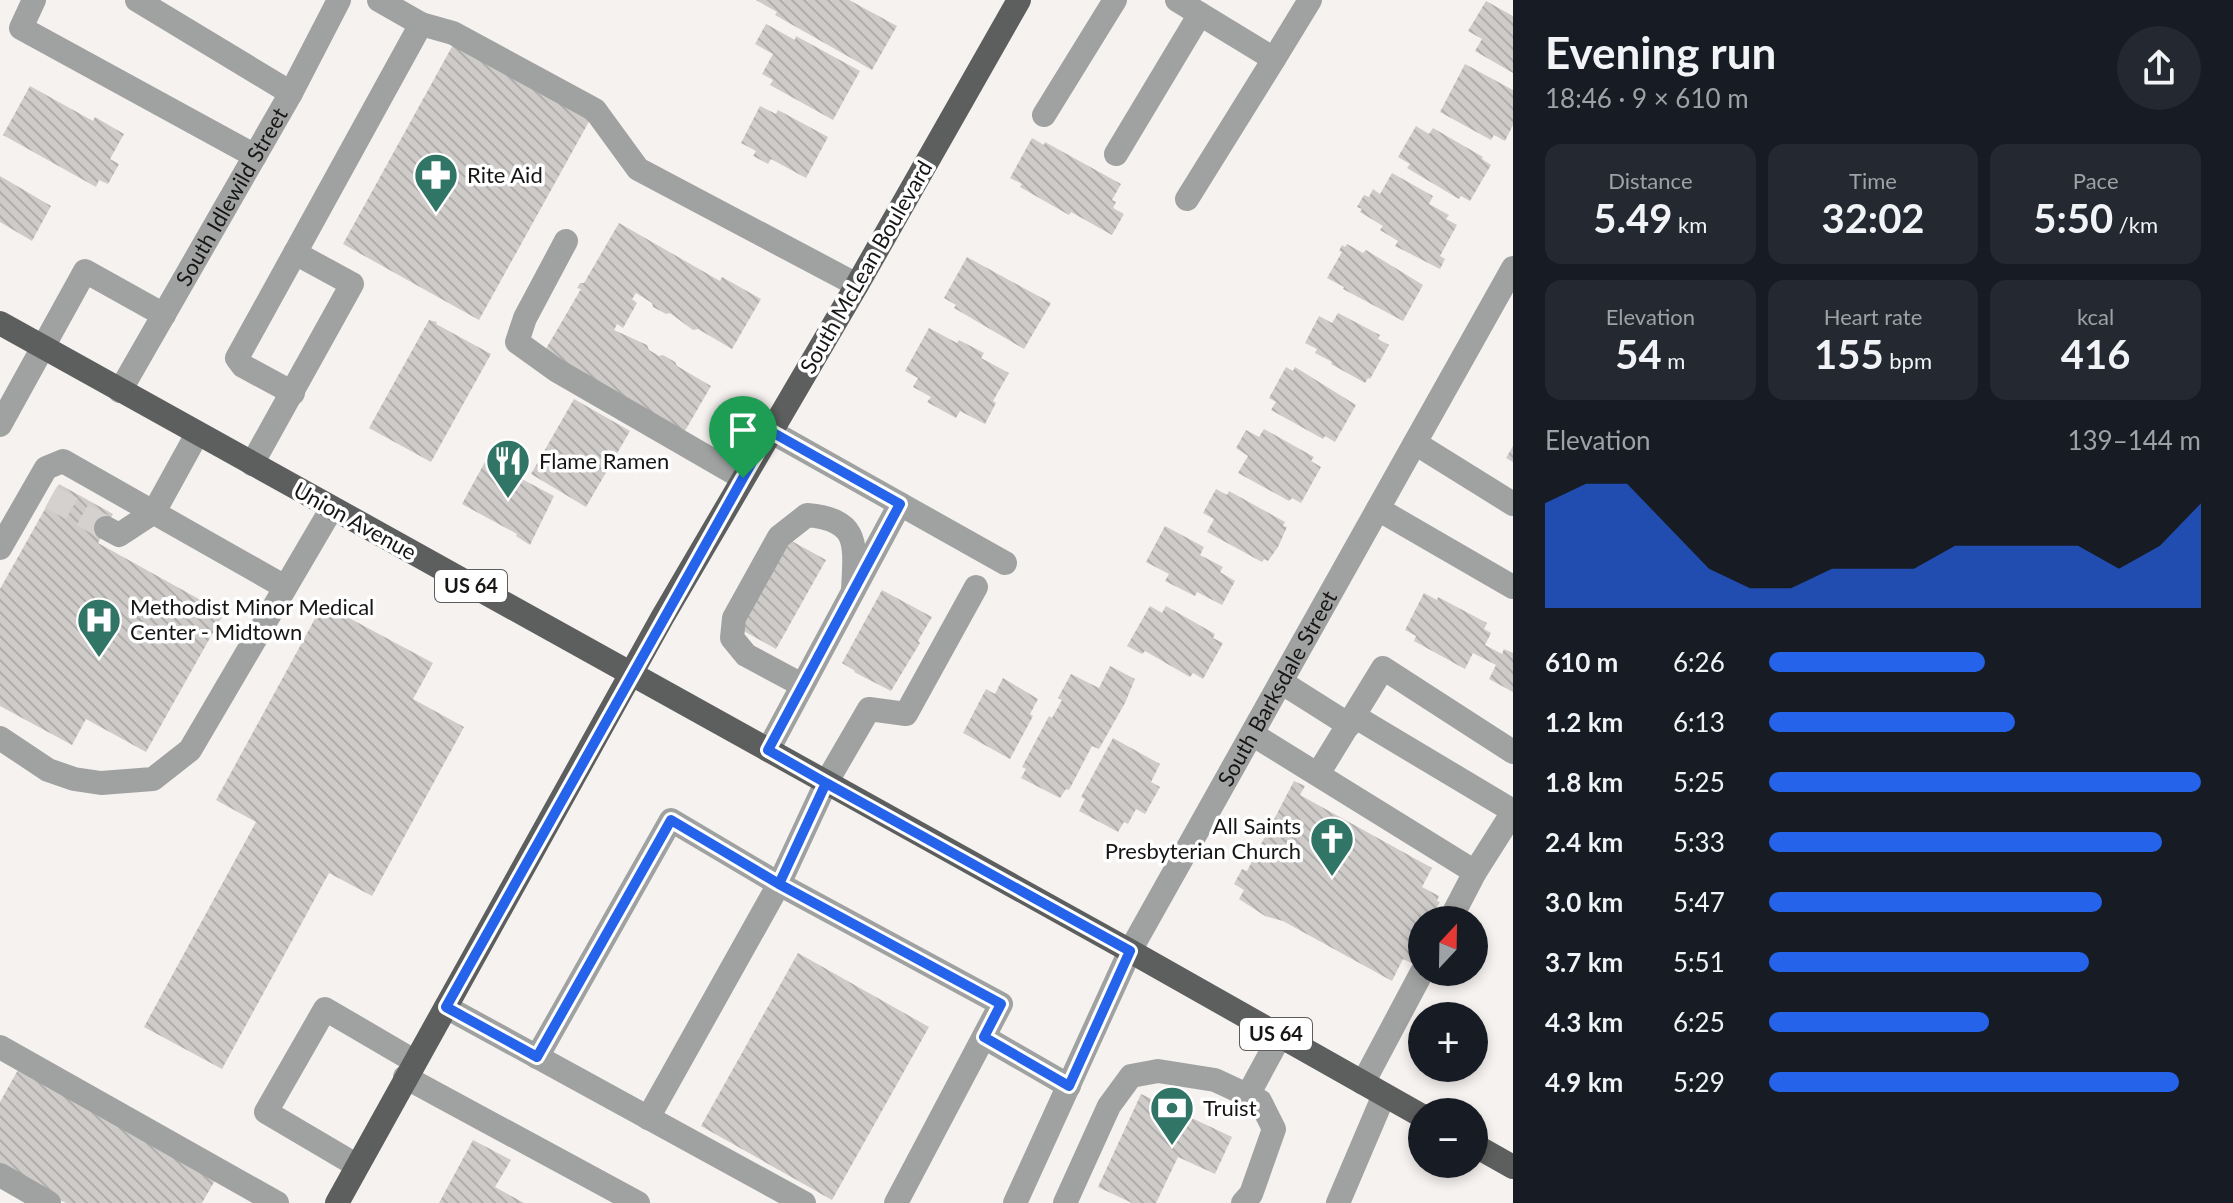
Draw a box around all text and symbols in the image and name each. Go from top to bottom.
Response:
text: Evening run [1545,26,1776,78]
button: share [2117,26,2201,110]
text: 18:46 · 9 × 610 m [1545,82,1749,114]
street label: South Idlewild Street [169,102,293,290]
pharmacy icon: Rite Aid [412,151,460,214]
street label: South McLean Boulevard [794,156,938,378]
place label: Rite Aid [467,161,543,188]
text: Distance [1608,167,1693,194]
text: Time [1849,167,1897,194]
text: Pace [2073,167,2119,194]
text: 5.49 [1593,194,1672,242]
text: 32:02 [1821,194,1925,242]
text: 5:50 [2033,194,2113,242]
text: km [1672,211,1707,238]
text: /km [2113,211,2158,238]
text: Elevation [1606,303,1695,330]
text: Heart rate [1824,303,1922,330]
text: kcal [2077,303,2114,330]
text: 54 [1615,330,1662,378]
text: 155 [1814,330,1884,378]
text: 416 [2061,330,2130,378]
text: m [1662,347,1685,374]
text: bpm [1884,347,1932,374]
pin [709,396,777,478]
icon: arrive [721,408,765,452]
text: Elevation [1545,424,1651,456]
text: 139–144 m [2067,424,2201,456]
restaurant icon: Flame Ramen [484,437,532,500]
place label: Flame Ramen [539,447,669,474]
street label: Union Avenue [289,476,421,565]
road number: US 64 [435,570,507,602]
street label: South Barksdale Street [1211,586,1342,791]
place label: Methodist Minor Medical Center - Midtown [130,593,374,645]
hospital icon: Methodist Minor Medical Center - Midtown [75,596,123,659]
text: 610 m [1545,646,1618,678]
text: 6:26 [1673,646,1725,678]
text: 1.2 km [1545,706,1623,738]
text: 6:13 [1673,706,1725,738]
text: 1.8 km [1545,766,1623,798]
text: 5:25 [1673,766,1725,798]
place label: All Saints Presbyterian Church [1105,812,1301,864]
church icon: All Saints Presbyterian Church [1308,815,1356,878]
text: 2.4 km [1545,826,1623,858]
text: 5:33 [1673,826,1725,858]
text: 3.0 km [1545,886,1623,918]
text: 5:47 [1673,886,1725,918]
north arrow [1408,906,1488,986]
map controls [1408,906,1488,1178]
text: 3.7 km [1545,946,1623,978]
text: 5:51 [1673,946,1725,978]
button: + [1408,1002,1488,1082]
text: 4.3 km [1545,1006,1623,1038]
text: 6:25 [1673,1006,1725,1038]
road number: US 64 [1240,1018,1312,1050]
text: 4.9 km [1545,1066,1623,1098]
text: 5:29 [1673,1066,1725,1098]
bank icon: Truist [1148,1084,1196,1147]
place label: Truist [1203,1094,1257,1121]
button: − [1408,1098,1488,1178]

